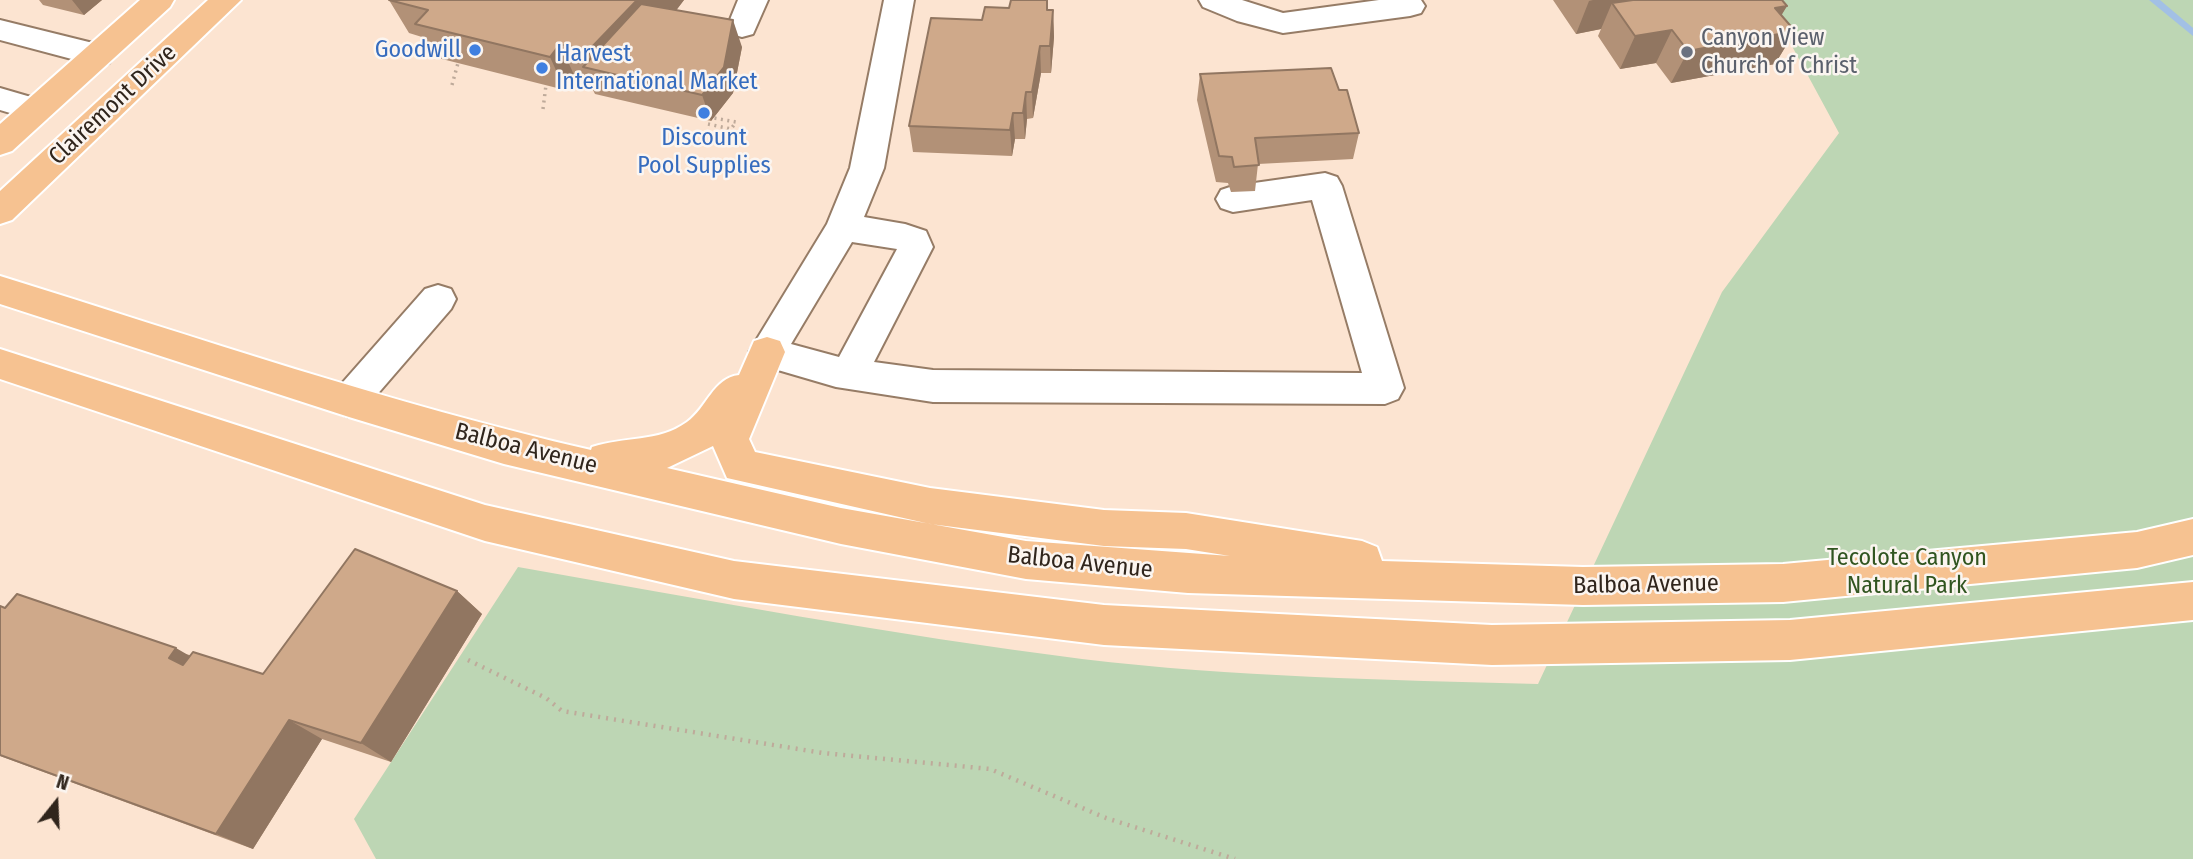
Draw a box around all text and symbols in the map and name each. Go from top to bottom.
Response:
place label: Canyon View Church of Christ [1701,24,1857,80]
place label: Goodwill [375,36,461,64]
street label: Clairemont Drive [43,39,183,171]
place label: Harvest International Market [556,40,758,96]
marker: Goodwill [467,42,483,58]
marker: Canyon View Church of Christ [1679,44,1695,60]
marker: Harvest International Market [534,60,550,76]
marker: Discount Pool Supplies [696,105,712,121]
place label: Discount Pool Supplies [637,124,771,180]
street label: Balboa Avenue [452,417,600,481]
street label: Balboa Avenue [1006,541,1154,585]
park label: Tecolote Canyon Natural Park [1827,544,1987,600]
street label: Balboa Avenue [1573,569,1719,601]
north arrow [21,768,91,838]
text: N [54,770,72,795]

